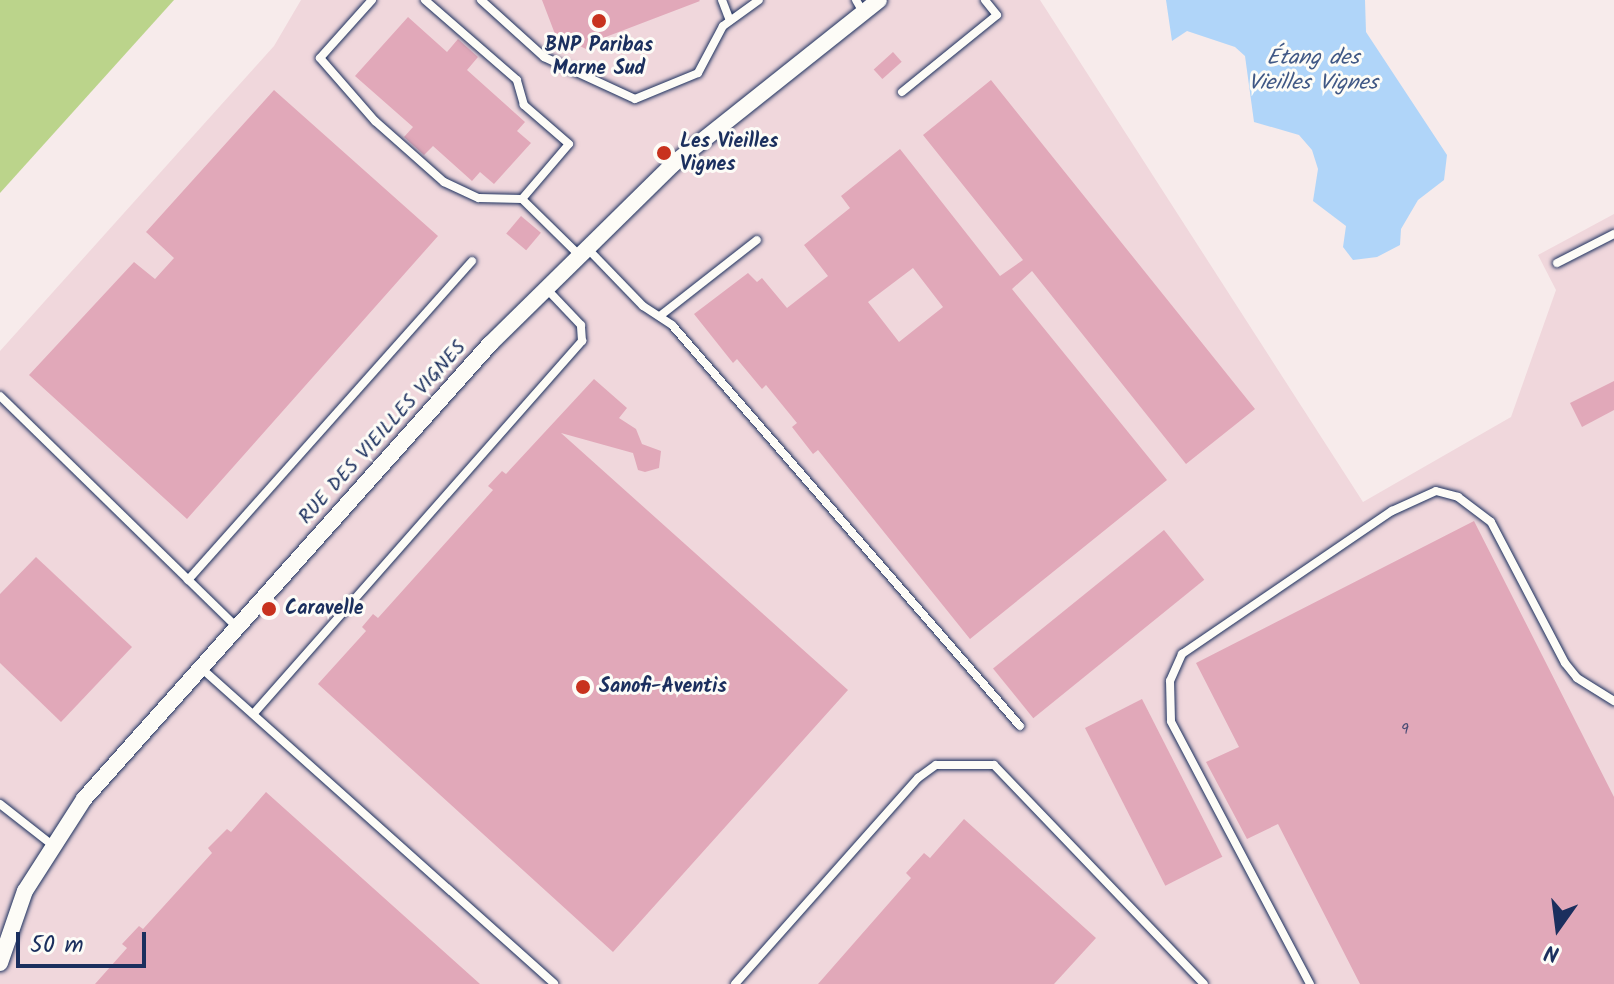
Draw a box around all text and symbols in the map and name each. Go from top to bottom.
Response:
marker: BNP Paribas Marne Sud [590,12,608,30]
place label: BNP Paribas Marne Sud [545,34,653,81]
water label: Étang des Vieilles Vignes [1248,45,1378,96]
place label: Les Vieilles Vignes [680,130,778,177]
marker: Les Vieilles Vignes [655,144,673,162]
street label: RUE DES VIEILLES VIGNES [294,336,472,530]
place label: Caravelle [285,597,364,621]
marker: Caravelle [260,600,278,618]
place label: Sanofi-Aventis [599,675,727,699]
marker: Sanofi-Aventis [574,678,592,696]
house number: 9 [1401,720,1409,740]
north arrow [1518,888,1598,968]
scale bar [20,916,150,966]
text: 50 m [30,926,84,965]
text: N [1541,933,1563,970]

